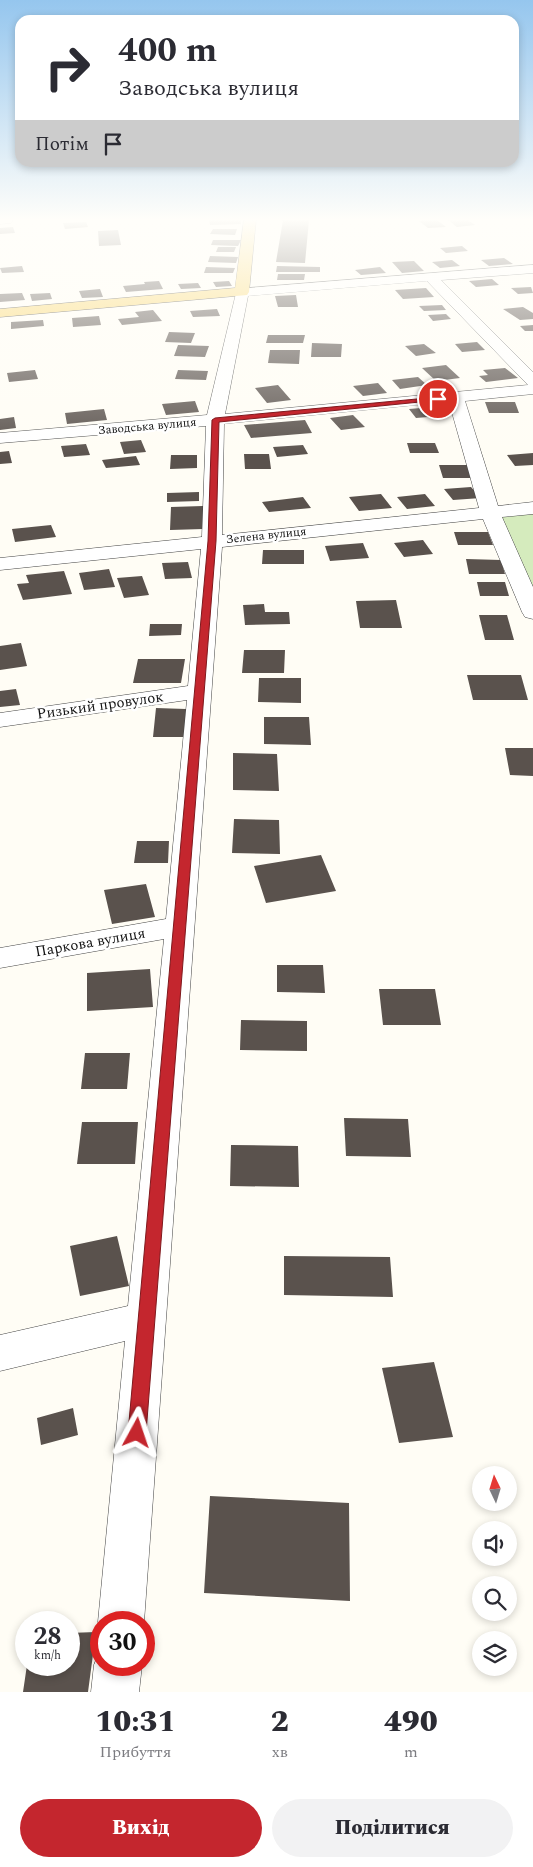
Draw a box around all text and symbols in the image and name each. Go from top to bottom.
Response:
text: 400 m [118,24,217,77]
icon: right [35,35,100,100]
text: Заводська вулиця [118,72,299,105]
text: Потім [35,130,89,159]
icon: arrive [99,130,127,158]
pin [417,378,459,420]
icon: arrive [424,385,452,413]
street label: Заводська вулиця [97,413,197,440]
street label: Зелена вулиця [225,522,307,549]
street label: Ризький провулок [35,685,165,726]
street label: Паркова вулиця [33,921,147,963]
position arrow [110,1406,162,1458]
north arrow [472,1466,518,1511]
map controls [472,1466,517,1676]
button: sound [472,1521,517,1566]
button: search [472,1576,517,1621]
speed limit sign: 30 [90,1611,155,1676]
text: 28 [33,1618,62,1656]
button: layers [472,1631,517,1676]
text: km/h [34,1646,61,1665]
text: 10:31 [95,1699,176,1745]
text: 2 [271,1699,289,1745]
text: 490 [384,1699,438,1745]
text: Прибуття [99,1740,171,1764]
text: хв [272,1740,288,1764]
text: m [404,1740,418,1764]
button: Вихід [20,1799,262,1857]
button: Поділитися [272,1799,513,1857]

